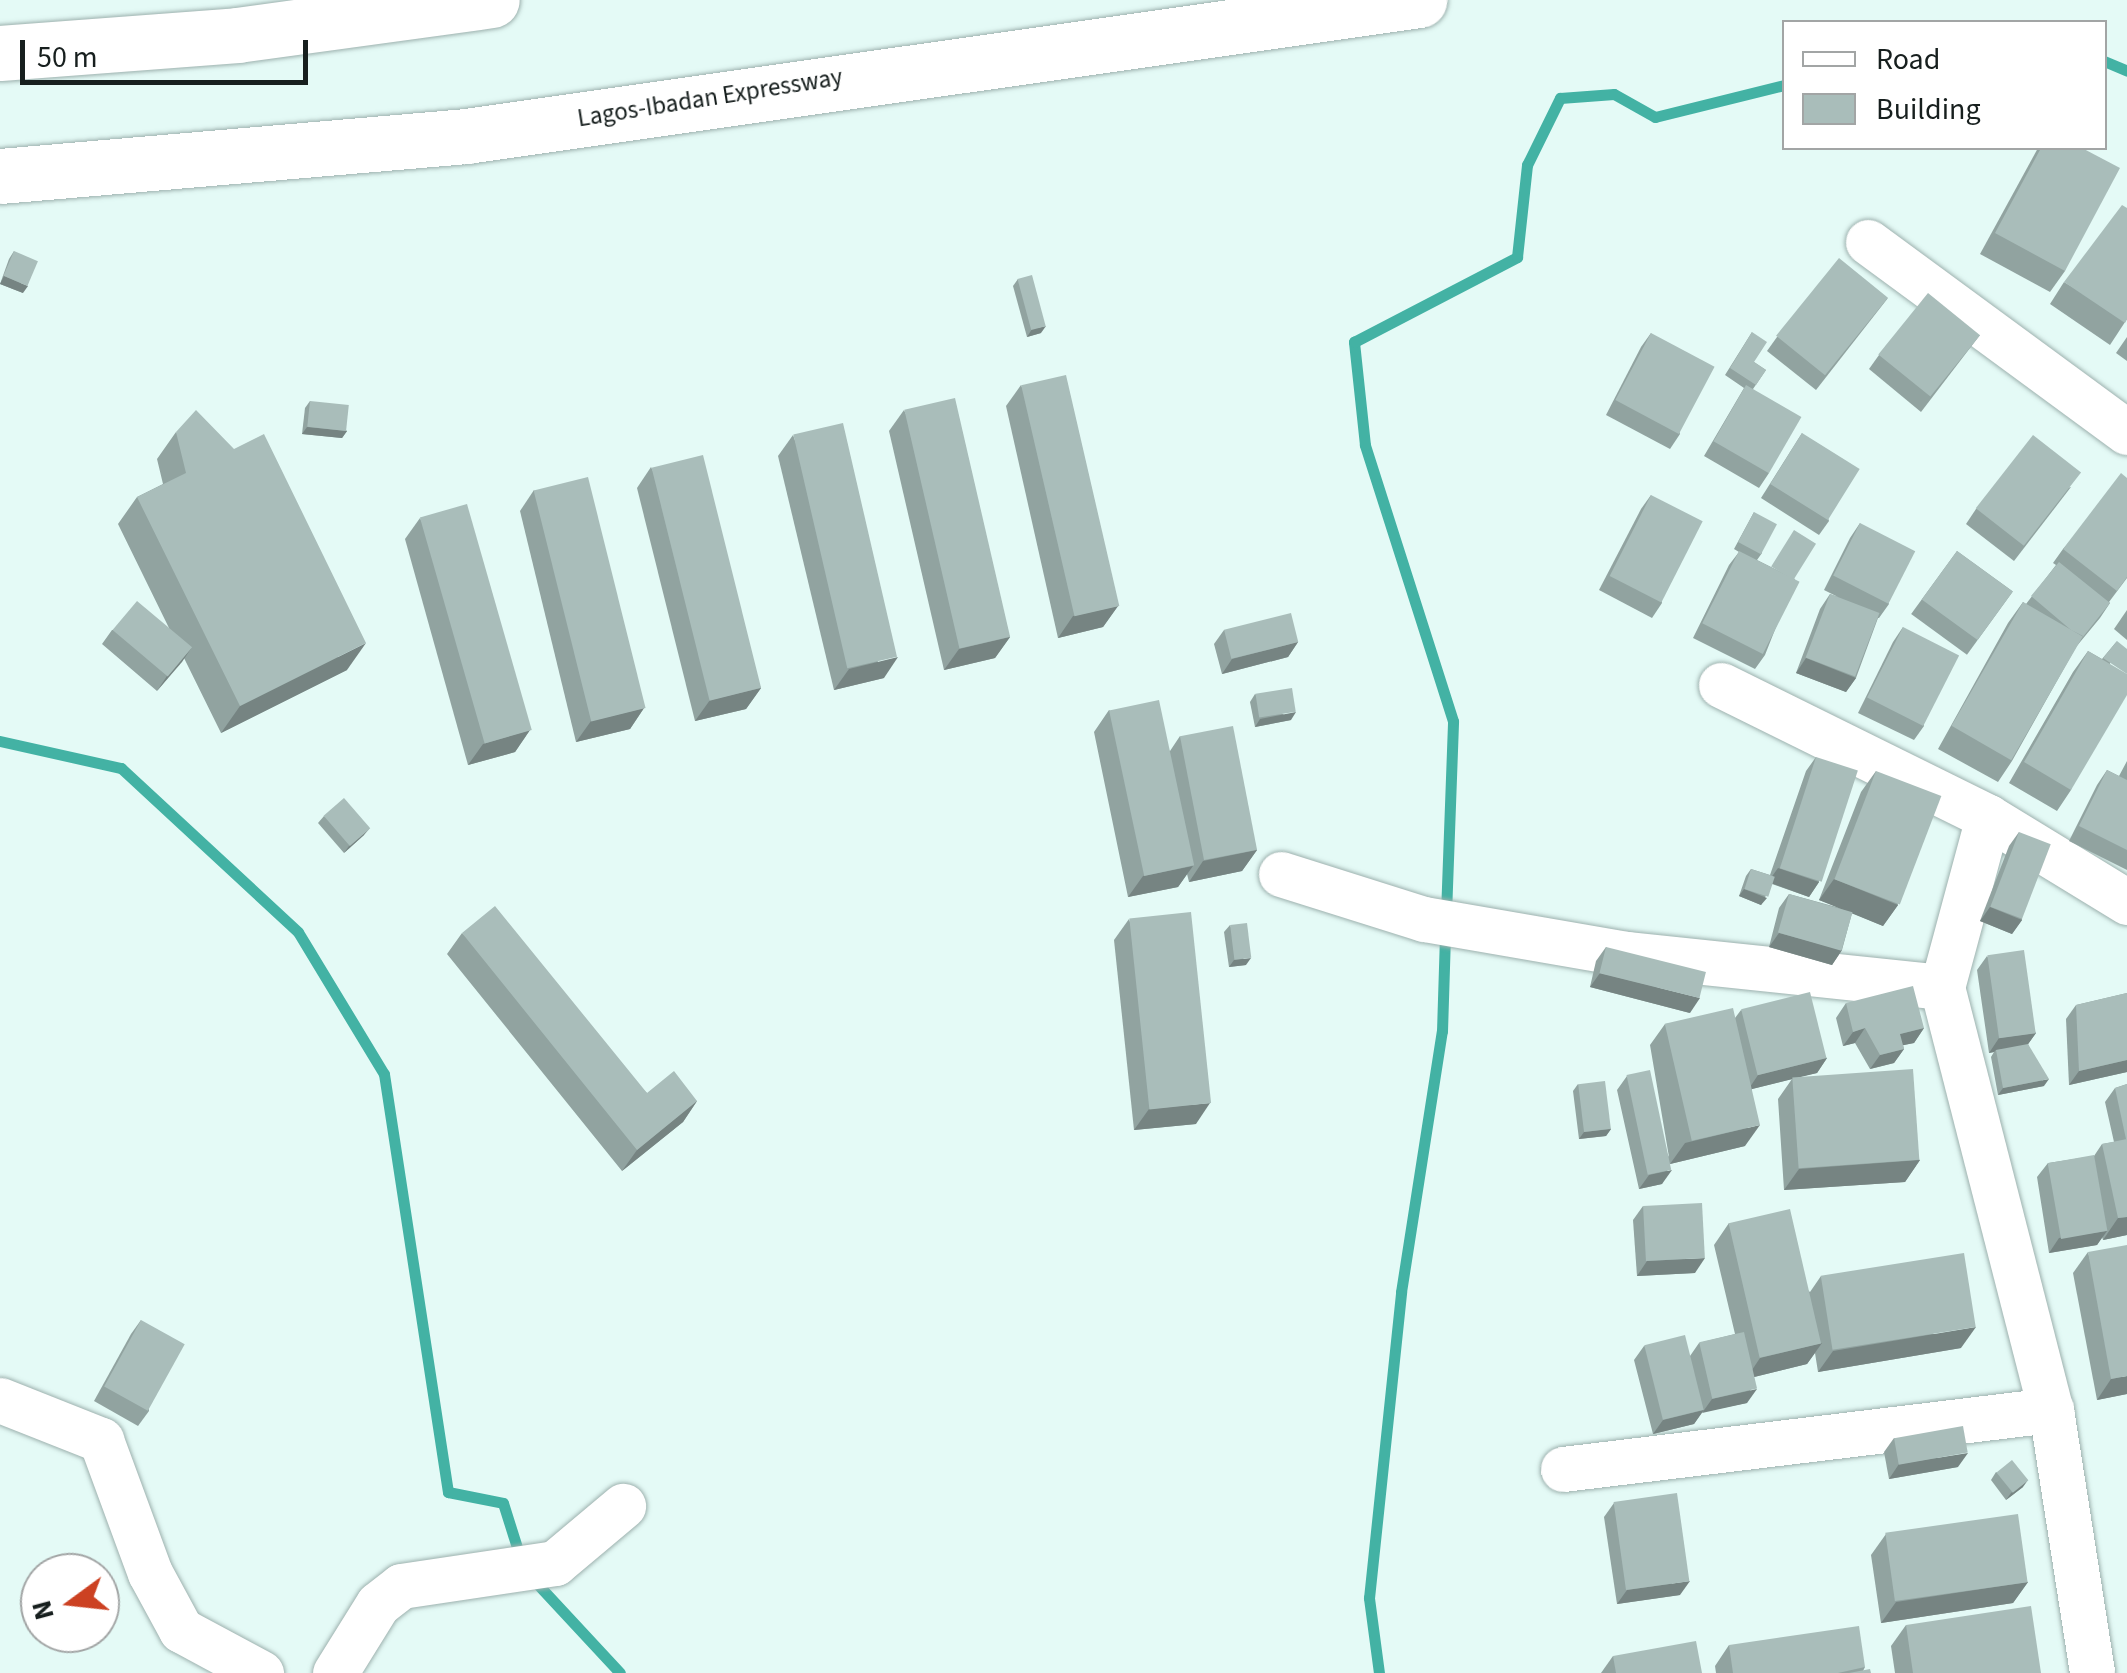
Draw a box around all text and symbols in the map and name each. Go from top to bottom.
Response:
scale bar [25,20,312,82]
legend [1782,20,2107,150]
text: 50 m [37,36,98,79]
text: Road [1876,38,1940,81]
street label: Lagos-Ibadan Expressway [575,62,845,134]
text: Building [1876,88,1981,131]
north arrow [20,1553,120,1653]
text: N [21,1596,65,1624]

